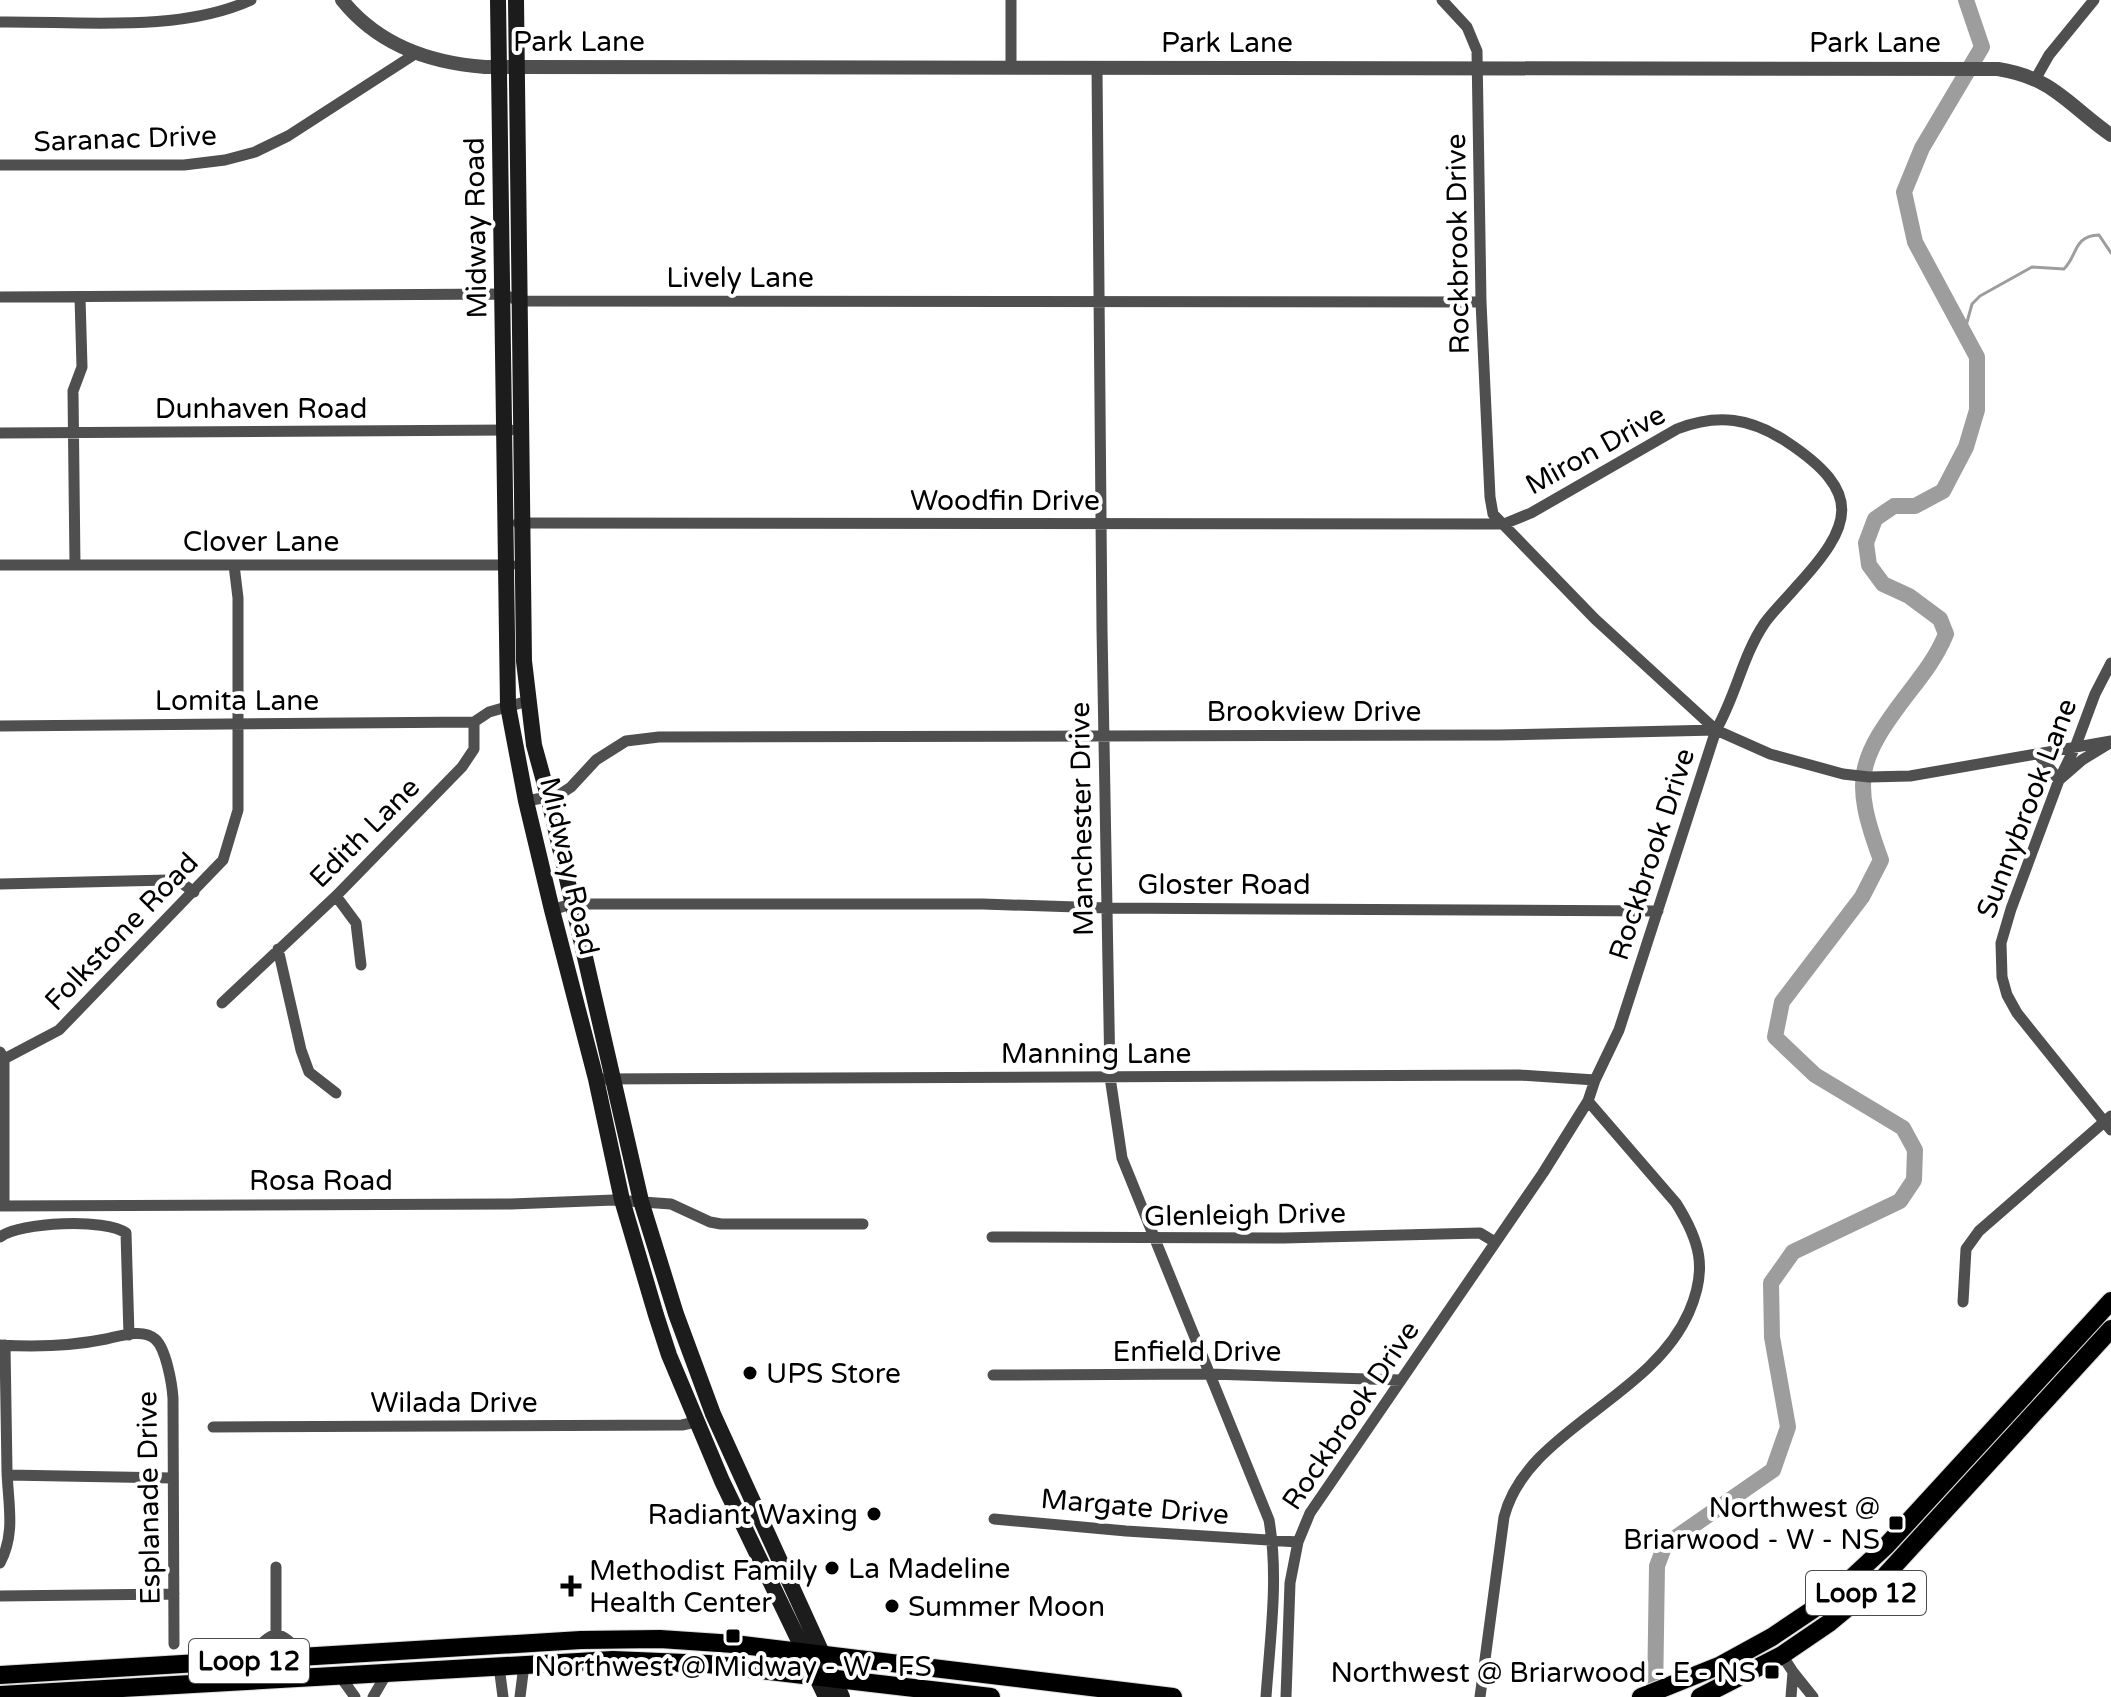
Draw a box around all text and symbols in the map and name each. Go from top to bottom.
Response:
street label: Park Lane [513,25,645,59]
street label: Park Lane [1161,26,1293,60]
street label: Park Lane [1809,26,1941,60]
street label: Saranac Drive [33,119,217,159]
street label: Rockbrook Drive [1439,133,1477,355]
street label: Midway Road [457,137,495,319]
street label: Lively Lane [666,261,814,295]
street label: Dunhaven Road [155,392,367,426]
street label: Miron Drive [1520,398,1671,502]
street label: Woodfin Drive [910,484,1100,518]
street label: Clover Lane [183,525,339,559]
street label: Lomita Lane [155,684,319,718]
street label: Sunnybrook Lane [1969,694,2084,923]
street label: Brookview Drive [1207,695,1421,729]
street label: Manchester Drive [1063,702,1101,936]
street label: Rockbrook Drive [1602,744,1702,964]
street label: Edith Lane [303,771,427,895]
street label: Midway Road [532,774,606,959]
street label: Folkstone Road [38,846,206,1018]
street label: Gloster Road [1137,868,1311,902]
street label: Manning Lane [1001,1037,1191,1071]
street label: Rosa Road [249,1164,393,1198]
street label: Glenleigh Drive [1144,1196,1346,1234]
street label: Rockbrook Drive [1275,1315,1427,1517]
street label: Enfield Drive [1113,1335,1281,1369]
place label: UPS Store [766,1357,901,1391]
marker: UPS Store [741,1364,759,1382]
street label: Wilada Drive [370,1386,538,1420]
street label: Esplanade Drive [130,1391,168,1605]
street label: Margate Drive [1039,1482,1230,1532]
place label: Northwest @ Briarwood - W - NS [1623,1491,1880,1557]
place label: Radiant Waxing [647,1498,858,1532]
marker: Radiant Waxing [865,1505,883,1523]
marker: Northwest @ Briarwood - W - NS [1887,1514,1905,1532]
place label: La Madeline [848,1552,1010,1586]
place label: Methodist Family Health Center [589,1554,818,1620]
marker: La Madeline [823,1559,841,1577]
road number: Loop 12 [1806,1571,1926,1615]
marker: Methodist Family Health Center [560,1575,582,1597]
place label: Summer Moon [908,1590,1105,1624]
marker: Summer Moon [883,1597,901,1615]
marker: Northwest @ Midway - W - FS [724,1627,742,1645]
road number: Loop 12 [189,1639,309,1683]
place label: Northwest @ Midway - W - FS [534,1650,932,1684]
place label: Northwest @ Briarwood - E - NS [1330,1656,1756,1690]
marker: Northwest @ Briarwood - E - NS [1763,1663,1781,1681]

